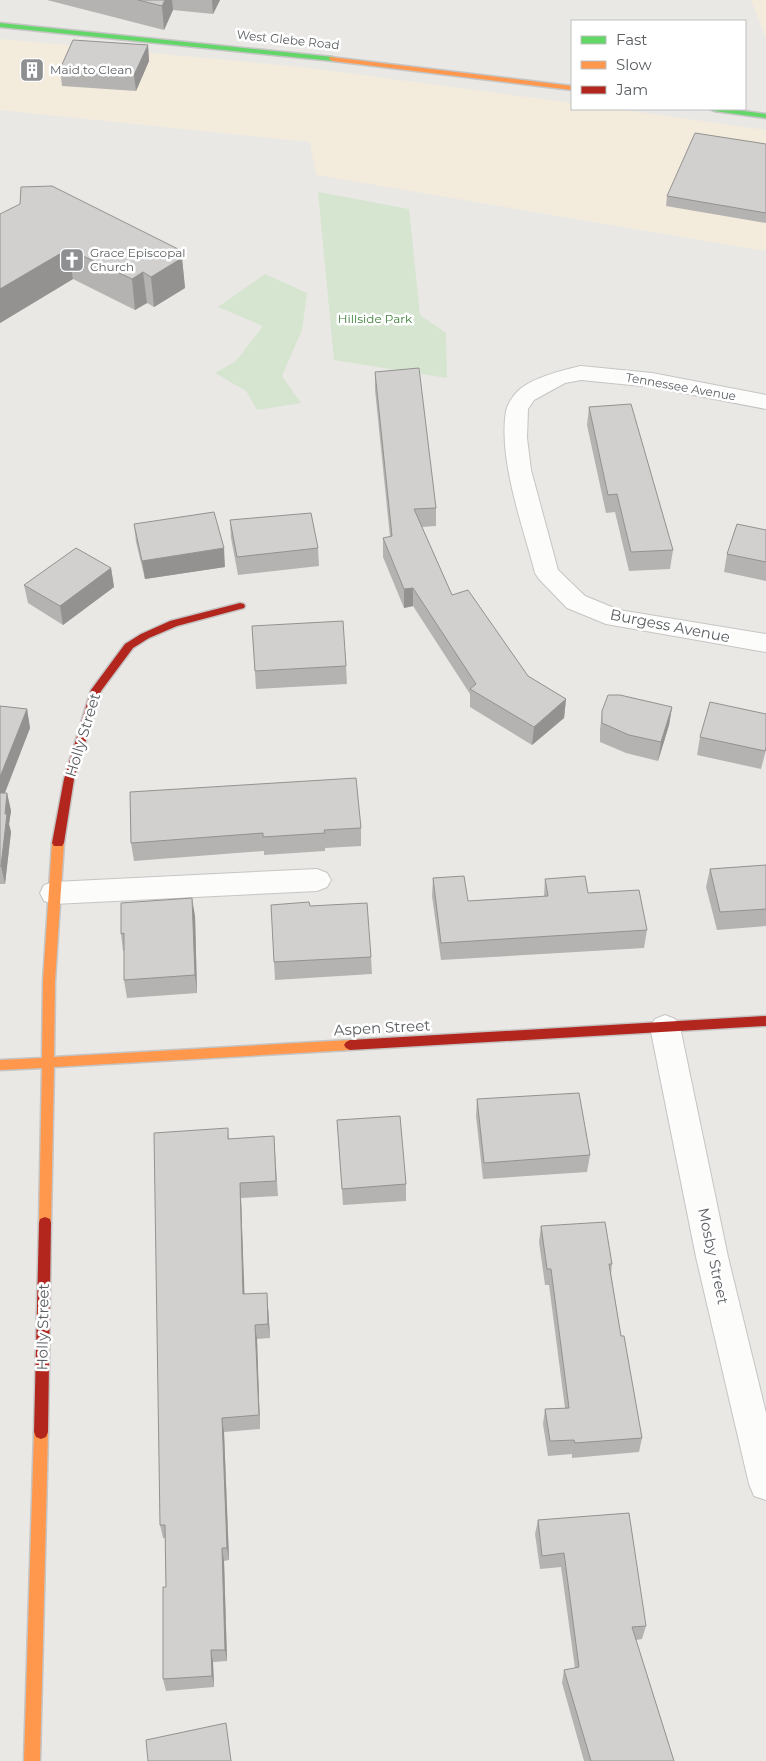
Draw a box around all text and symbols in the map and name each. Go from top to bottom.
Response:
legend [571,20,746,110]
street label: West Glebe Road [236,27,340,52]
text: Fast [616,30,647,49]
text: Slow [616,55,652,74]
building icon: Maid to Clean [19,57,45,83]
place label: Maid to Clean [50,62,132,77]
text: Jam [615,80,648,99]
place label: Grace Episcopal Church [90,245,186,274]
church icon: Grace Episcopal Church [59,247,85,273]
park label: Hillside Park [338,311,413,326]
street label: Tennessee Avenue [625,369,737,404]
street label: Burgess Avenue [609,605,732,646]
street label: Holly Street [61,690,104,779]
street label: Aspen Street [333,1015,431,1040]
street label: Mosby Street [694,1206,733,1306]
street label: Holly Street [32,1283,53,1371]

